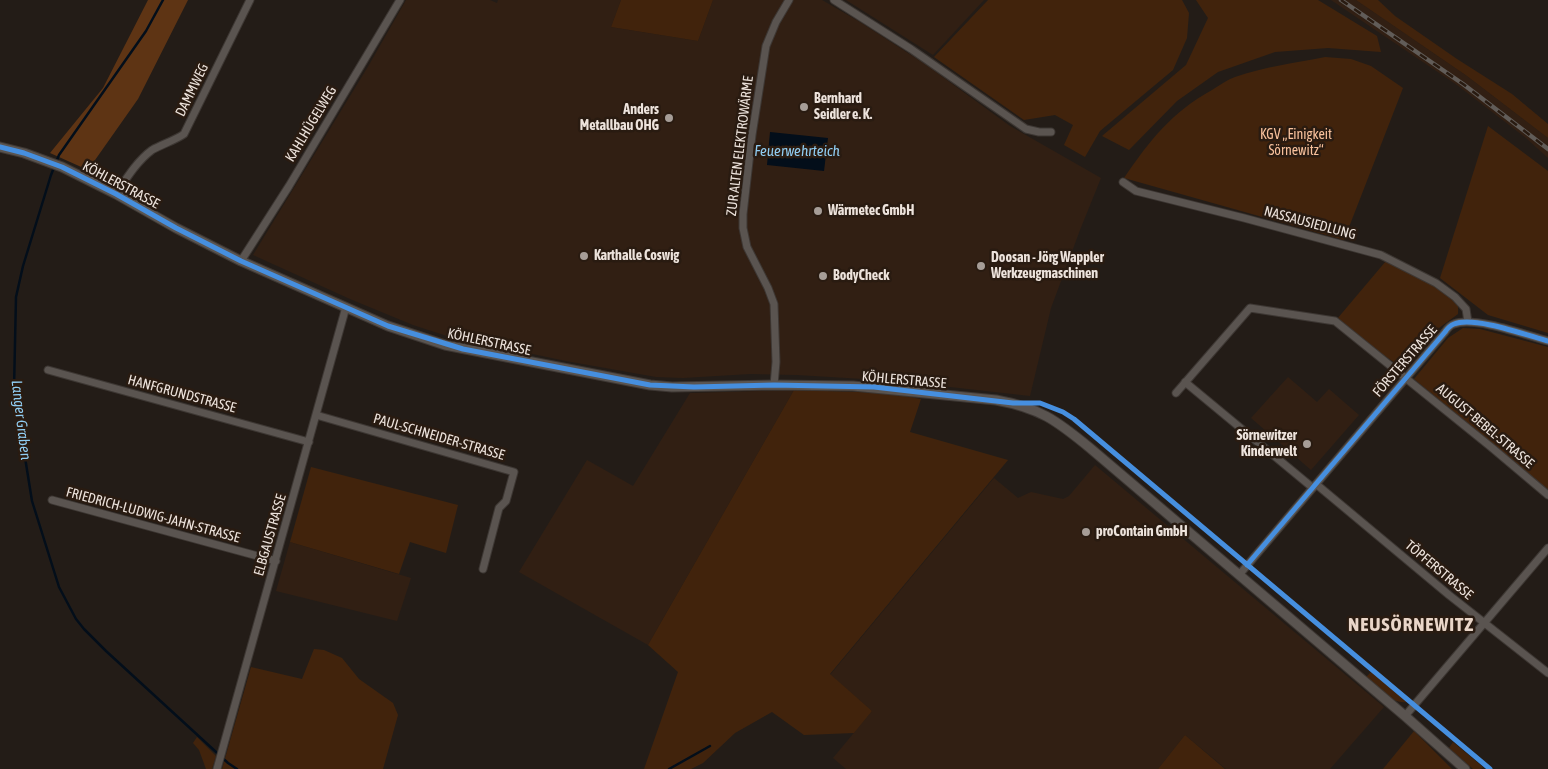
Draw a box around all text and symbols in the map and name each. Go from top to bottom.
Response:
street label: DAMMWEG [172,61,212,119]
street label: ZUR ALTEN ELEKTROWÄRME [723,75,757,217]
street label: KAHLHÜGELWEG [282,83,340,165]
place label: Bernhard Seidler e. K. [814,91,872,124]
marker: Bernhard Seidler e. K. [798,101,810,113]
place label: Anders Metallbau OHG [580,102,659,134]
marker: Anders Metallbau OHG [663,112,675,124]
park label: KGV „Einigkeit Sörnewitz“ [1260,127,1332,160]
water label: Feuerwehrteich [754,142,840,160]
street label: KÖHLERSTRASSE [80,158,162,212]
place label: Wärmetec GmbH [828,203,914,219]
street label: NASSAUSIEDLUNG [1262,203,1358,243]
marker: Wärmetec GmbH [812,205,824,217]
place label: Karthalle Coswig [594,248,679,264]
marker: Karthalle Coswig [578,250,590,262]
place label: Doosan - Jörg Wappler Werkzeugmaschinen [991,250,1104,282]
marker: Doosan - Jörg Wappler Werkzeugmaschinen [975,260,987,272]
place label: BodyCheck [833,268,889,284]
marker: BodyCheck [817,270,829,282]
street label: FÖRSTERSTRASSE [1369,322,1441,400]
street label: KÖHLERSTRASSE [446,325,532,359]
street label: KÖHLERSTRASSE [861,368,947,392]
street label: HANFGRUNDSTRASSE [126,371,238,417]
water label: Langer Graben [7,379,35,461]
street label: AUGUST-BEBEL-STRASSE [1433,380,1537,472]
street label: PAUL-SCHNEIDER-STRASSE [371,410,507,464]
place label: Sörnewitzer Kinderwelt [1236,428,1297,461]
marker: Sörnewitzer Kinderwelt [1301,438,1313,450]
street label: FRIEDRICH-LUDWIG-JAHN-STRASSE [64,484,242,546]
street label: ELBGAUSTRASSE [250,492,290,578]
place label: proContain GmbH [1096,524,1188,540]
marker: proContain GmbH [1080,526,1092,538]
street label: TÖPFERSTRASSE [1402,537,1476,603]
district label: NEUSÖRNEWITZ [1347,614,1475,636]

